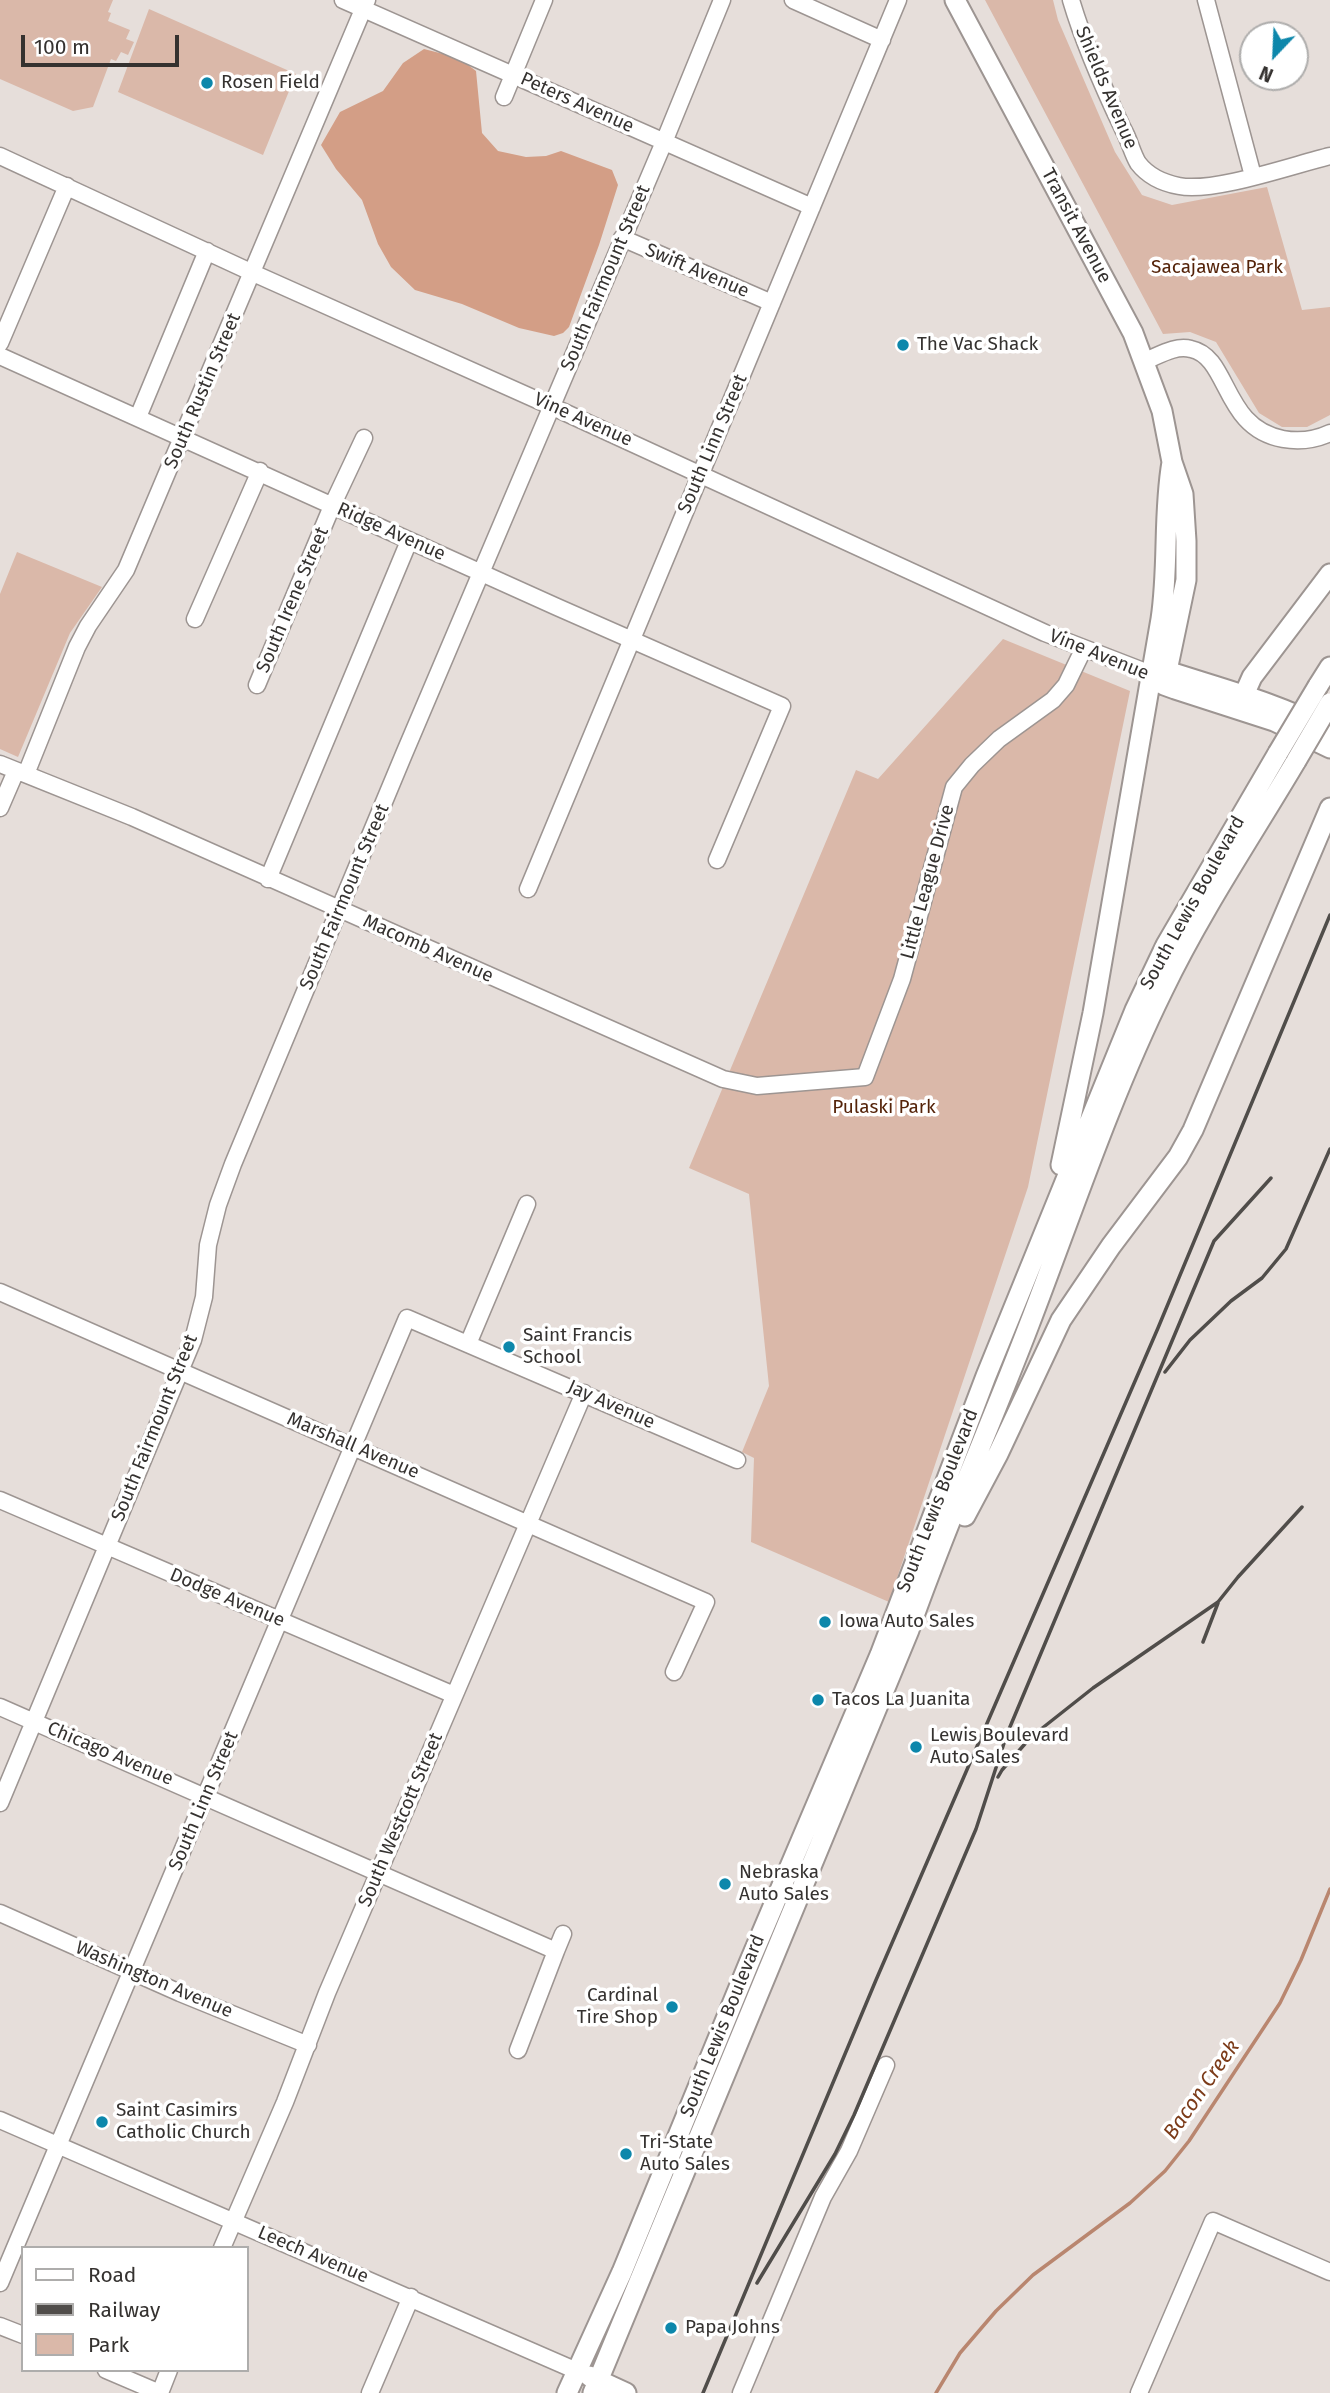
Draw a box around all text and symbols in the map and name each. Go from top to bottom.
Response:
scale bar [24,21,182,65]
north arrow [1239,21,1309,91]
street label: Shields Avenue [1070,23,1142,153]
text: 100 m [34,34,90,60]
text: N [1256,61,1277,87]
street label: Peters Avenue [517,68,637,138]
place label: Rosen Field [221,72,320,94]
marker: Rosen Field [199,75,215,91]
street label: Transit Avenue [1036,165,1116,287]
street label: South Fairmount Street [556,182,656,374]
street label: Swift Avenue [642,239,752,303]
park label: Sacajawea Park [1151,257,1283,279]
street label: South Rustin Street [160,310,246,472]
place label: The Vac Shack [917,334,1038,356]
marker: The Vac Shack [895,337,911,353]
street label: South Linn Street [673,371,753,517]
street label: Vine Avenue [530,388,636,452]
street label: Ridge Avenue [333,498,449,566]
street label: South Irene Street [252,524,334,676]
street label: Vine Avenue [1046,625,1152,685]
street label: South Fairmount Street [295,801,395,993]
street label: Little League Drive [896,802,960,962]
street label: South Lewis Boulevard [1136,812,1250,994]
street label: Macomb Avenue [359,910,497,988]
park label: Pulaski Park [832,1097,936,1119]
place label: Saint Francis School [523,1325,632,1369]
street label: South Fairmount Street [107,1331,203,1525]
marker: Saint Francis School [501,1339,517,1355]
street label: Jay Avenue [564,1376,658,1434]
street label: South Lewis Boulevard [892,1406,984,1596]
street label: Marshall Avenue [283,1408,423,1484]
street label: Dodge Avenue [166,1564,288,1632]
place label: Iowa Auto Sales [839,1611,974,1633]
marker: Iowa Auto Sales [817,1614,833,1630]
place label: Tacos La Juanita [832,1689,970,1711]
marker: Tacos La Juanita [810,1692,826,1708]
street label: Chicago Avenue [44,1717,176,1791]
place label: Lewis Boulevard Auto Sales [930,1725,1069,1769]
street label: South Linn Street [164,1728,244,1874]
street label: South Westcott Street [354,1730,448,1910]
marker: Lewis Boulevard Auto Sales [908,1739,924,1755]
place label: Nebraska Auto Sales [739,1862,829,1906]
marker: Nebraska Auto Sales [717,1876,733,1892]
street label: South Lewis Boulevard [676,1931,770,2121]
street label: Washington Avenue [72,1937,236,2023]
place label: Cardinal Tire Shop [577,1985,658,2029]
marker: Cardinal Tire Shop [664,1999,680,2015]
water label: Bacon Creek [1159,2035,1245,2145]
place label: Saint Casimirs Catholic Church [116,2100,251,2144]
marker: Saint Casimirs Catholic Church [94,2114,110,2130]
place label: Tri-State Auto Sales [640,2132,730,2176]
marker: Tri-State Auto Sales [618,2146,634,2162]
street label: Leech Avenue [254,2221,372,2289]
legend [21,2246,248,2372]
text: Road [88,2262,136,2288]
text: Railway [88,2297,160,2323]
place label: Papa Johns [685,2317,780,2339]
marker: Papa Johns [663,2320,679,2336]
text: Park [88,2332,129,2358]

